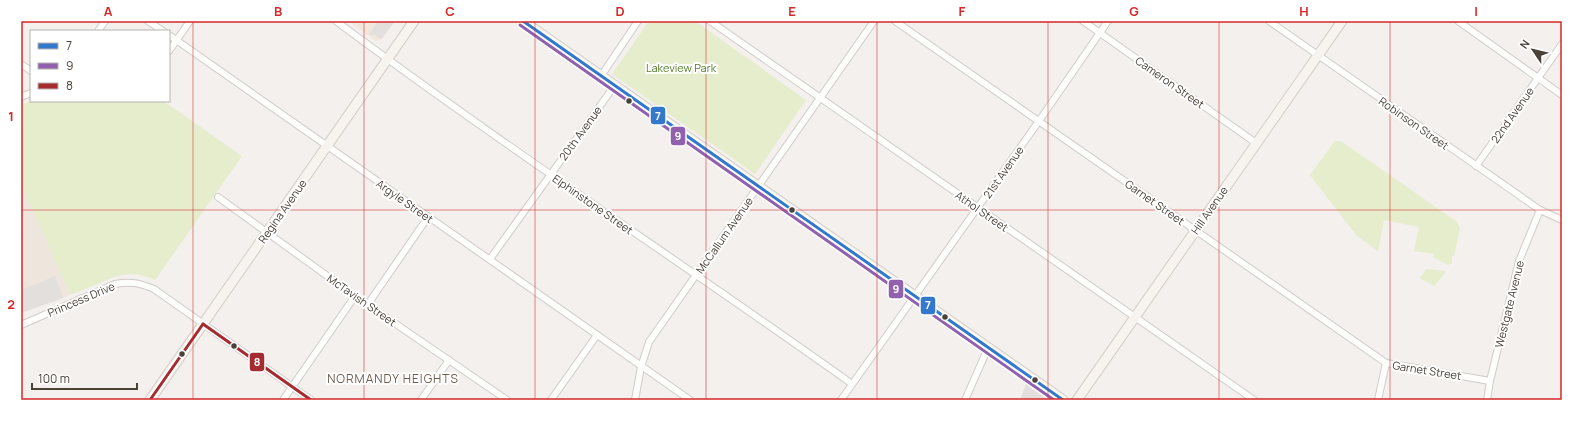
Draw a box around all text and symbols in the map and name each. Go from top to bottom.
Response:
text: A [104,2,113,20]
text: B [274,2,282,20]
text: C [445,2,455,20]
text: D [615,2,625,20]
text: E [788,2,796,20]
text: F [959,2,966,20]
text: G [1129,2,1139,20]
text: H [1299,2,1309,20]
text: I [1474,2,1478,20]
legend [30,30,170,102]
north arrow [1513,30,1553,70]
text: N [1516,36,1533,52]
text: 7 [66,37,72,54]
street label: Cameron Street [1132,53,1208,111]
text: 9 [66,57,73,74]
park label: Lakeview Park [646,60,717,75]
text: 8 [66,77,73,94]
street label: 22nd Avenue [1487,83,1537,146]
street label: Robinson Street [1376,93,1452,153]
unlabelled marker [624,96,634,106]
street label: 20th Avenue [555,102,605,163]
line badge: 7 [650,106,666,125]
text: 1 [8,107,14,125]
text: 7 [655,108,661,123]
line badge: 9 [670,126,686,146]
text: 9 [675,128,682,143]
street label: 21st Avenue [979,142,1027,201]
street label: Elphinstone Street [550,171,636,237]
street label: Regina Avenue [254,176,310,246]
street label: Argyle Street [373,176,437,226]
street label: Garnet Street [1122,176,1188,228]
street label: Hill Avenue [1187,183,1231,237]
street label: Athol Street [953,187,1011,235]
street label: McCallum Avenue [692,193,756,276]
unlabelled marker [787,205,797,215]
street label: Westgate Avenue [1491,258,1527,349]
street label: McTavish Street [324,271,400,329]
street label: Princess Drive [45,278,117,320]
line badge: 9 [888,279,904,299]
text: 9 [893,281,900,296]
text: 2 [7,295,15,313]
line badge: 7 [920,296,936,315]
text: 7 [925,297,931,312]
unlabelled marker [940,312,950,322]
unlabelled marker [229,341,239,351]
unlabelled marker [177,349,187,359]
line badge: 8 [249,352,265,372]
text: 8 [254,354,261,369]
street label: Garnet Street [1391,357,1463,383]
scale bar [32,365,137,391]
text: 100 m [38,370,70,387]
district label: NORMANDY HEIGHTS [327,370,459,387]
unlabelled marker [1030,375,1040,385]

